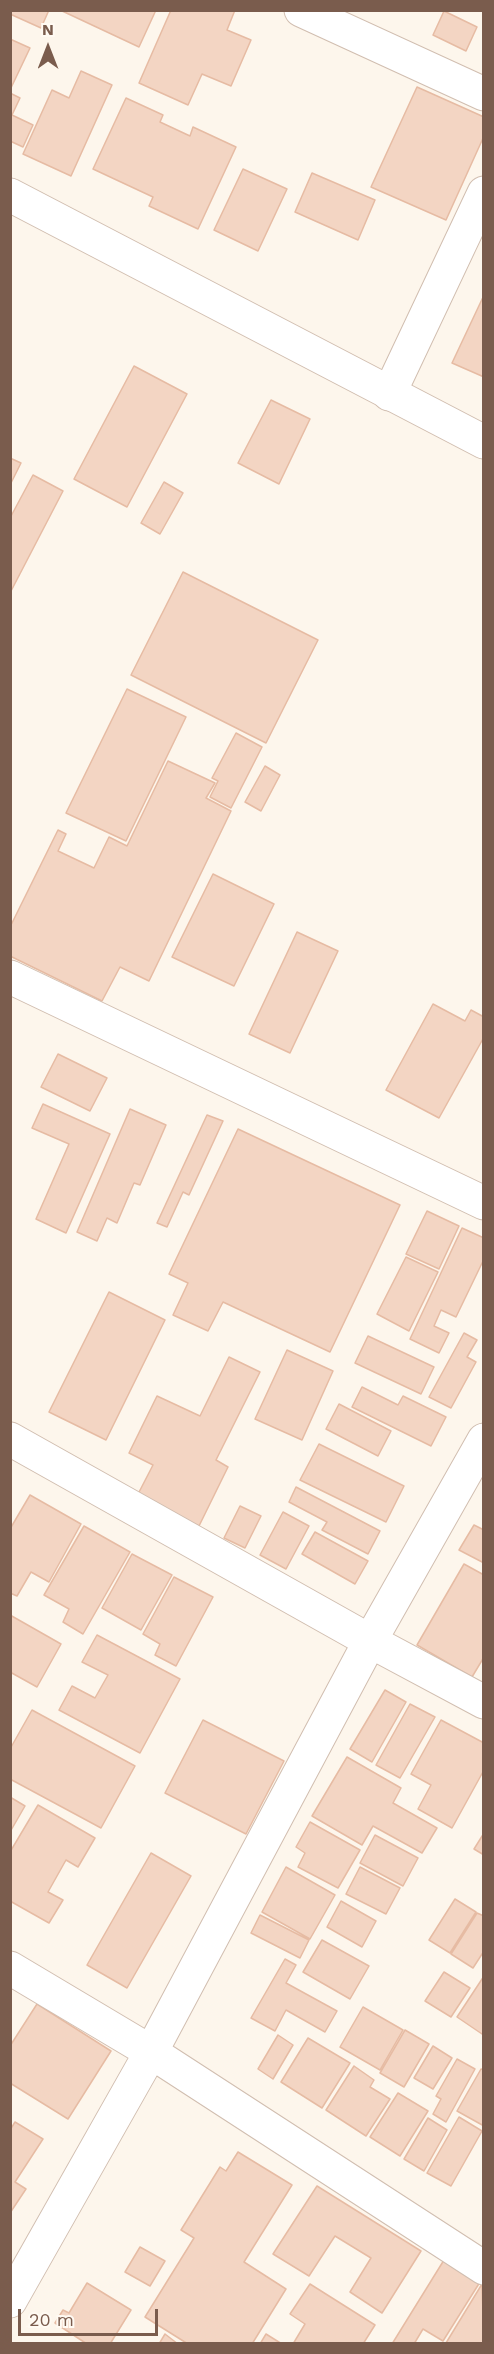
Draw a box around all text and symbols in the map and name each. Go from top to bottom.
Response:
north arrow [18,18,78,78]
text: N [42,20,54,39]
scale bar [21,2297,160,2335]
text: 20 m [29,2309,74,2330]

